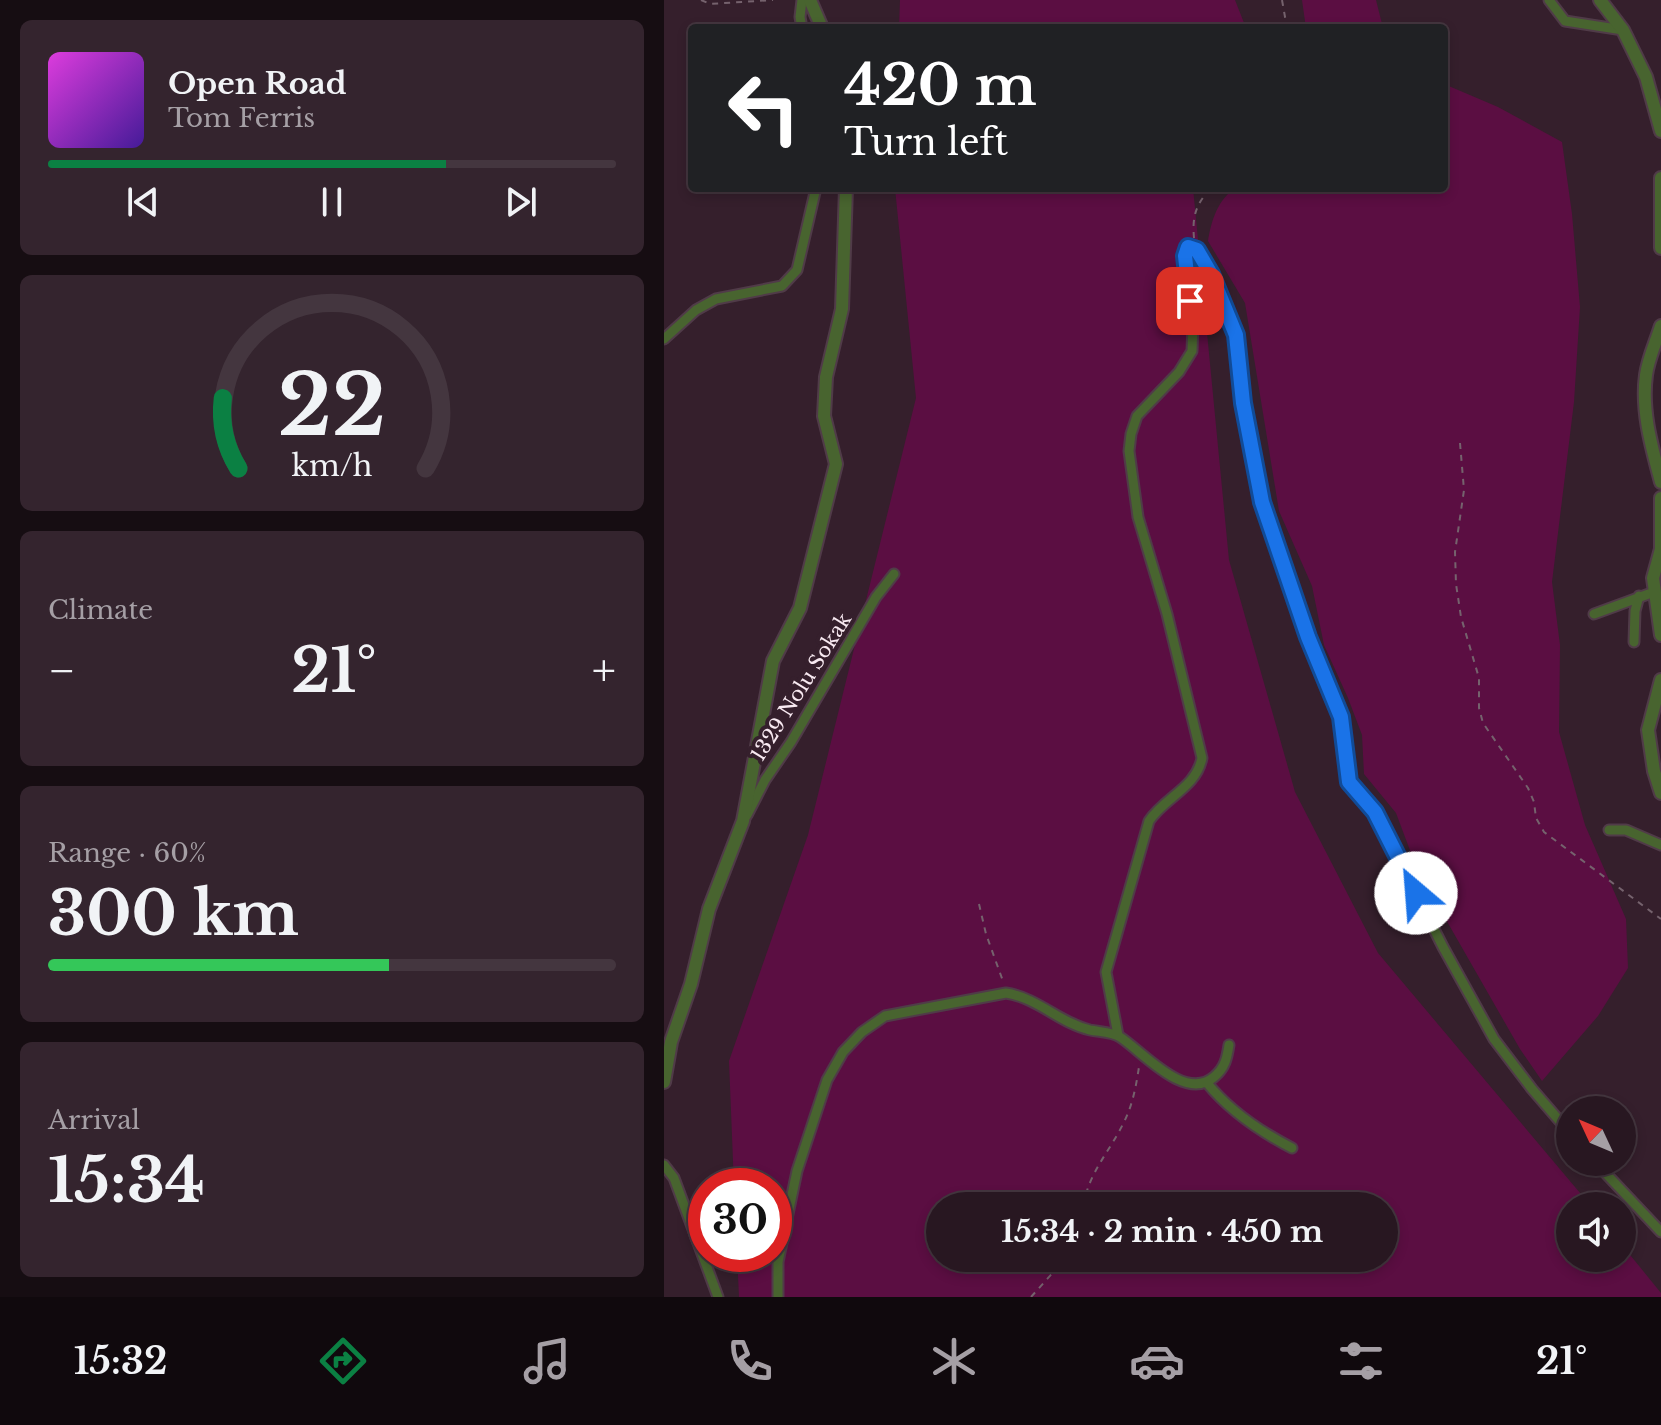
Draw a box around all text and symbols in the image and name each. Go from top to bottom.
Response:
text: 420 m [844,51,1037,120]
icon: left [712,56,816,160]
text: Open Road [168,65,347,102]
text: Tom Ferris [168,102,315,134]
text: Turn left [844,120,1008,165]
icon: previous [121,180,165,224]
icon: pause [310,180,354,224]
icon: next [499,180,543,224]
pin [1156,267,1224,335]
icon: arrive [1168,279,1212,323]
text: 22 [278,354,386,457]
text: km/h [291,448,373,484]
text: Climate [48,594,153,626]
street label: 1329 Nolu Sokak [746,608,857,765]
text: 21° [291,634,376,708]
text: − [48,643,76,698]
text: + [592,643,616,698]
text: Range · 60% [48,837,206,869]
position arrow [1374,851,1458,935]
text: 300 km [48,877,299,951]
north arrow [1556,1096,1636,1176]
map controls [1556,1096,1636,1272]
text: Arrival [48,1104,140,1136]
text: 15:34 [48,1144,205,1218]
speed limit sign: 30 [688,1168,792,1272]
button: sound [1556,1192,1636,1272]
text: 15:34 · 2 min · 450 m [1001,1213,1323,1250]
icon: directions [315,1333,371,1389]
icon: music [519,1333,575,1389]
icon: phone [722,1333,778,1389]
icon: climate [926,1333,982,1389]
icon: car [1129,1333,1185,1389]
icon: filters [1333,1333,1389,1389]
text: 15:32 [74,1339,167,1384]
text: 21° [1536,1339,1587,1384]

